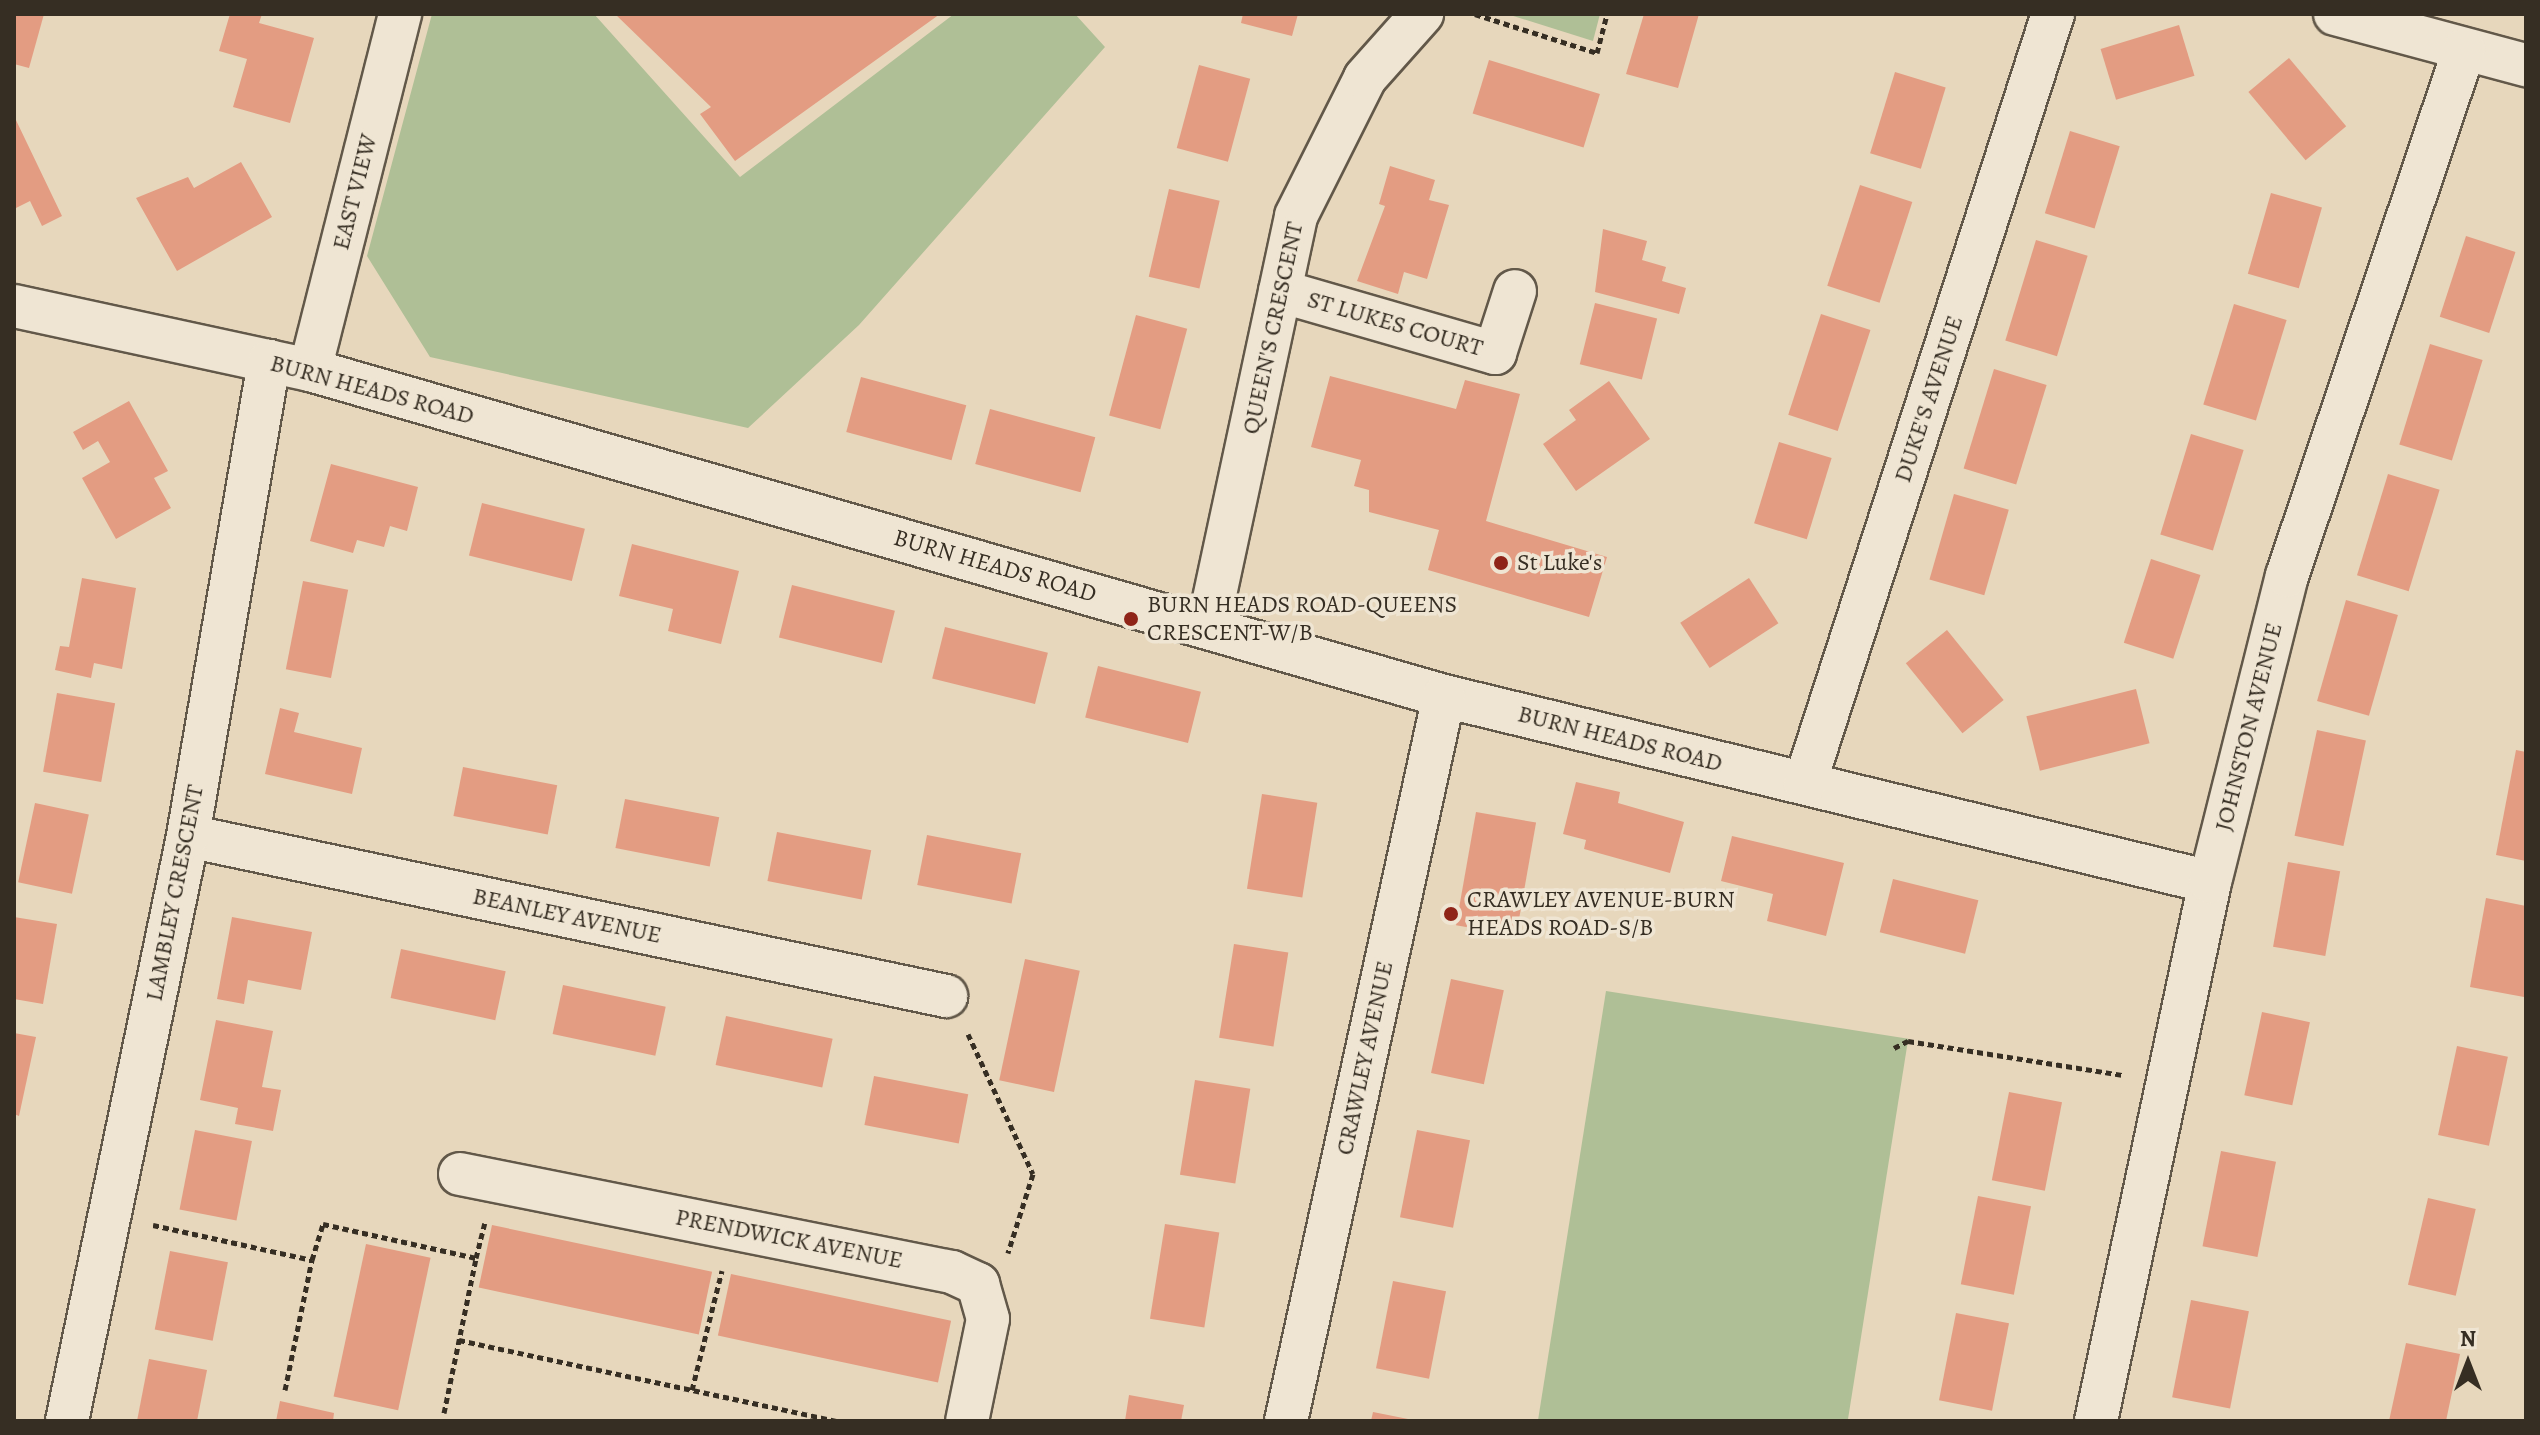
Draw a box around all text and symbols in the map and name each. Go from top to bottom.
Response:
street label: EAST VIEW [327,131,383,253]
street label: QUEEN'S CRESCENT [1236,219,1310,437]
street label: ST LUKES COURT [1304,285,1486,363]
street label: DUKE'S AVENUE [1888,312,1970,486]
street label: BURN HEADS ROAD [267,349,477,431]
street label: BURN HEADS ROAD [890,523,1100,609]
place label: St Luke's [1517,549,1602,577]
marker: St Luke's [1492,554,1510,572]
place label: BURN HEADS ROAD-QUEENS CRESCENT-W/B [1147,591,1457,647]
marker: BURN HEADS ROAD-QUEENS CRESCENT-W/B [1122,610,1140,628]
street label: JOHNSTON AVENUE [2209,620,2289,834]
street label: BURN HEADS ROAD [1515,700,1725,778]
street label: LAMBLEY CRESCENT [140,782,210,1004]
street label: BEANLEY AVENUE [470,882,664,950]
place label: CRAWLEY AVENUE-BURN HEADS ROAD-S/B [1467,886,1735,942]
marker: CRAWLEY AVENUE-BURN HEADS ROAD-S/B [1442,905,1460,923]
street label: CRAWLEY AVENUE [1330,958,1400,1158]
street label: PRENDWICK AVENUE [673,1203,905,1275]
north arrow [2428,1323,2508,1403]
text: N [2460,1324,2476,1354]

